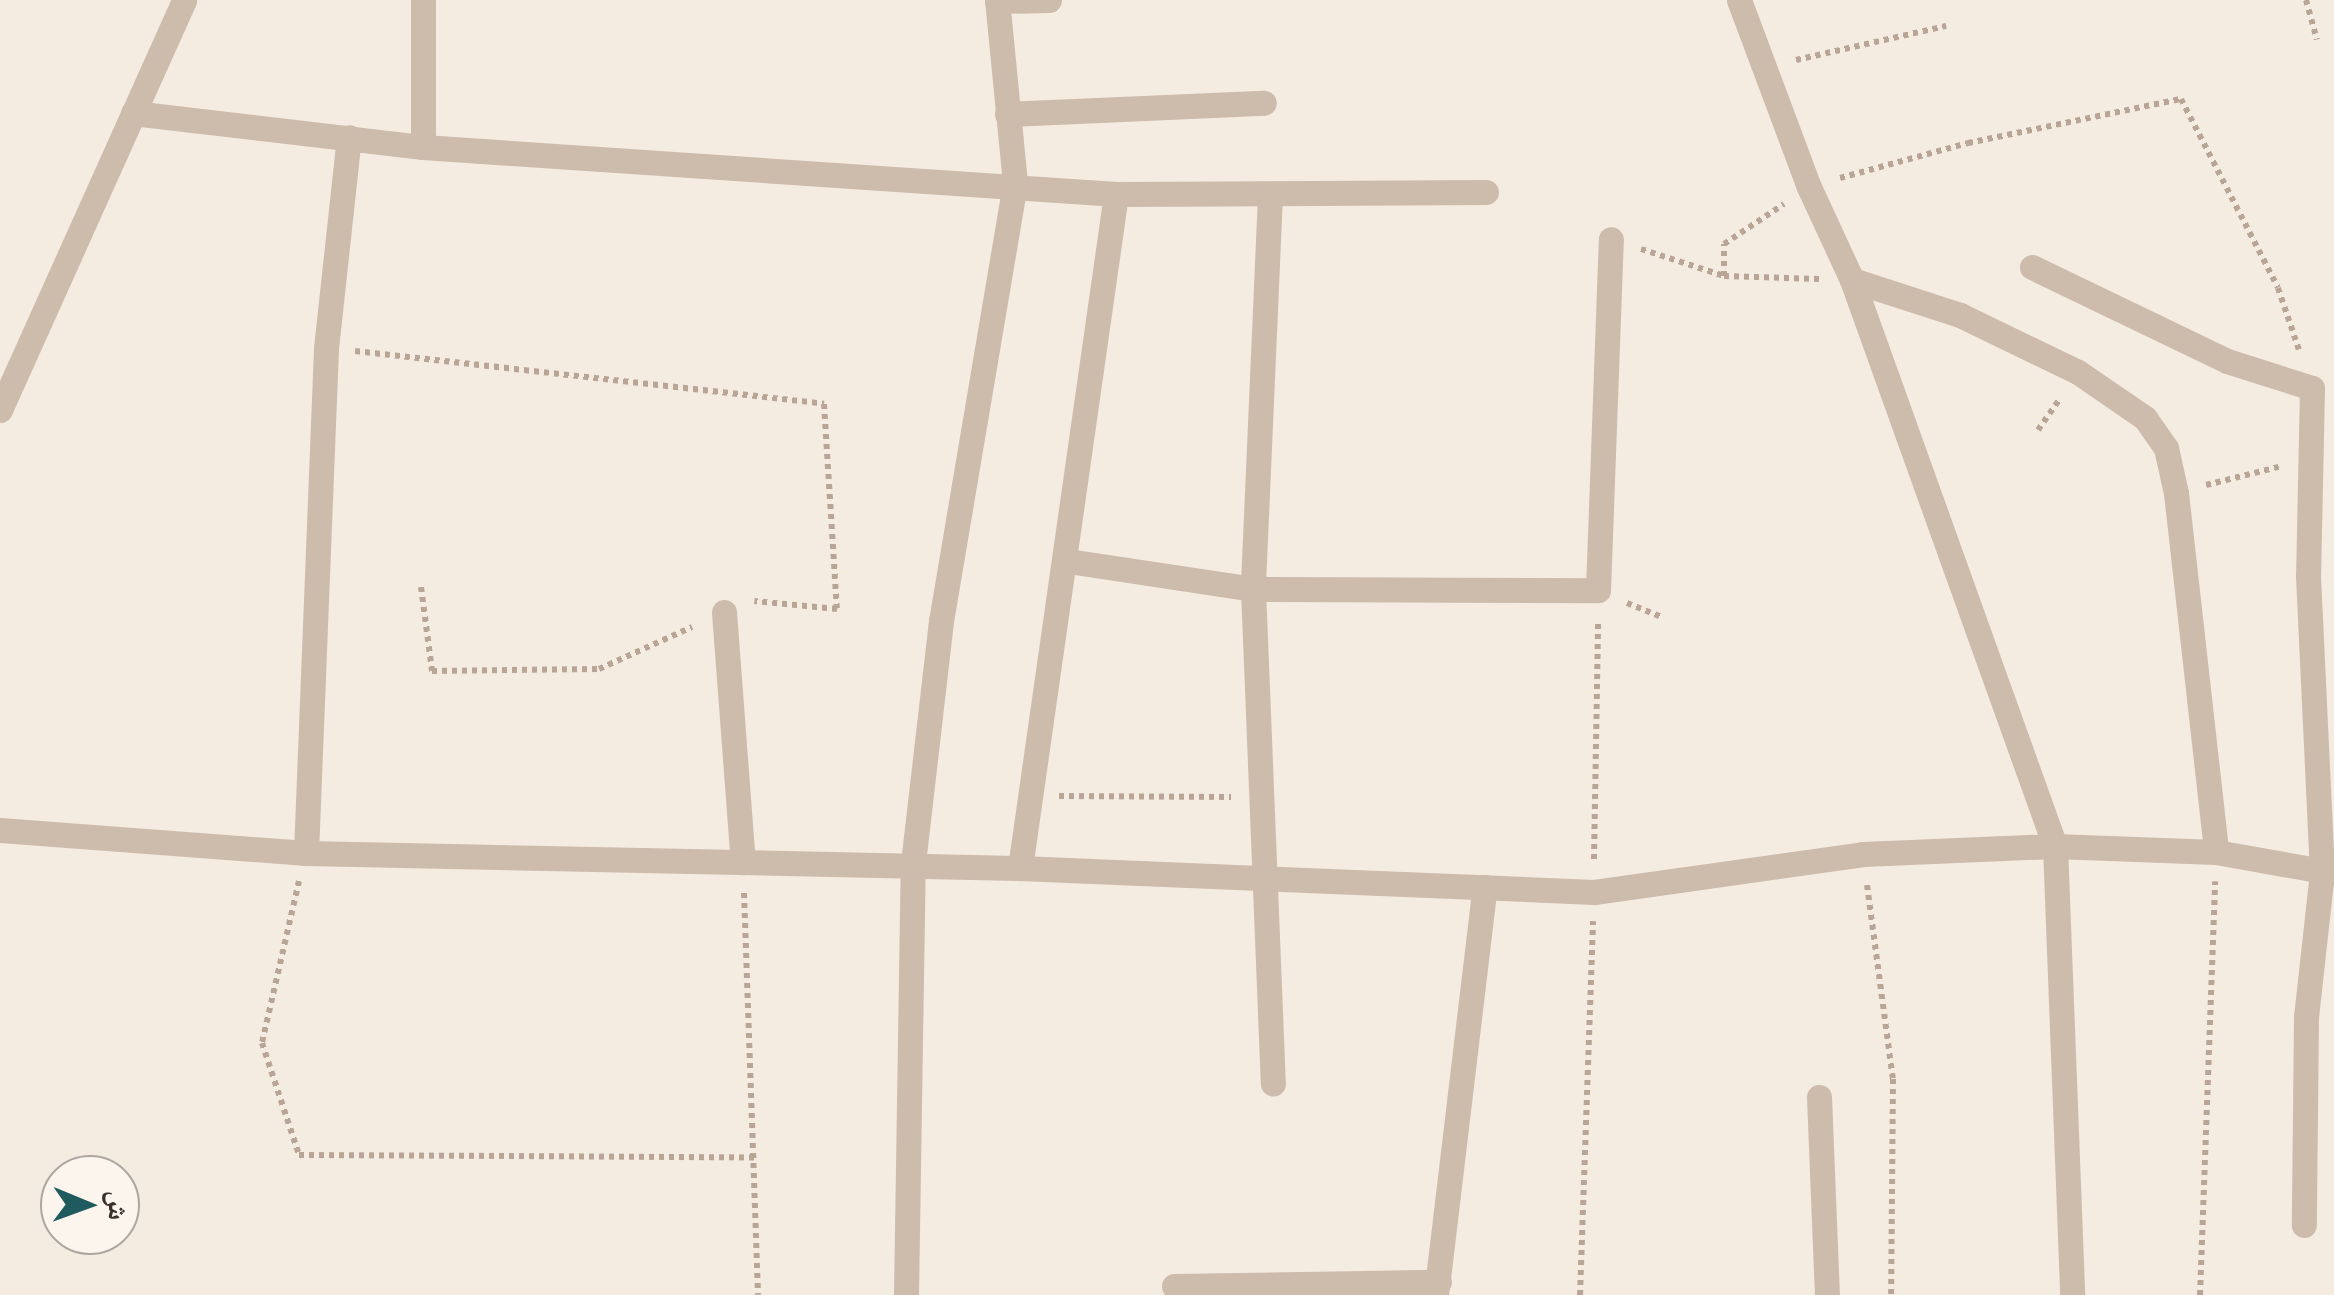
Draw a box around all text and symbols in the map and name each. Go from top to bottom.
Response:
north arrow [40,1155,140,1255]
text: ش [103,1190,134,1221]

